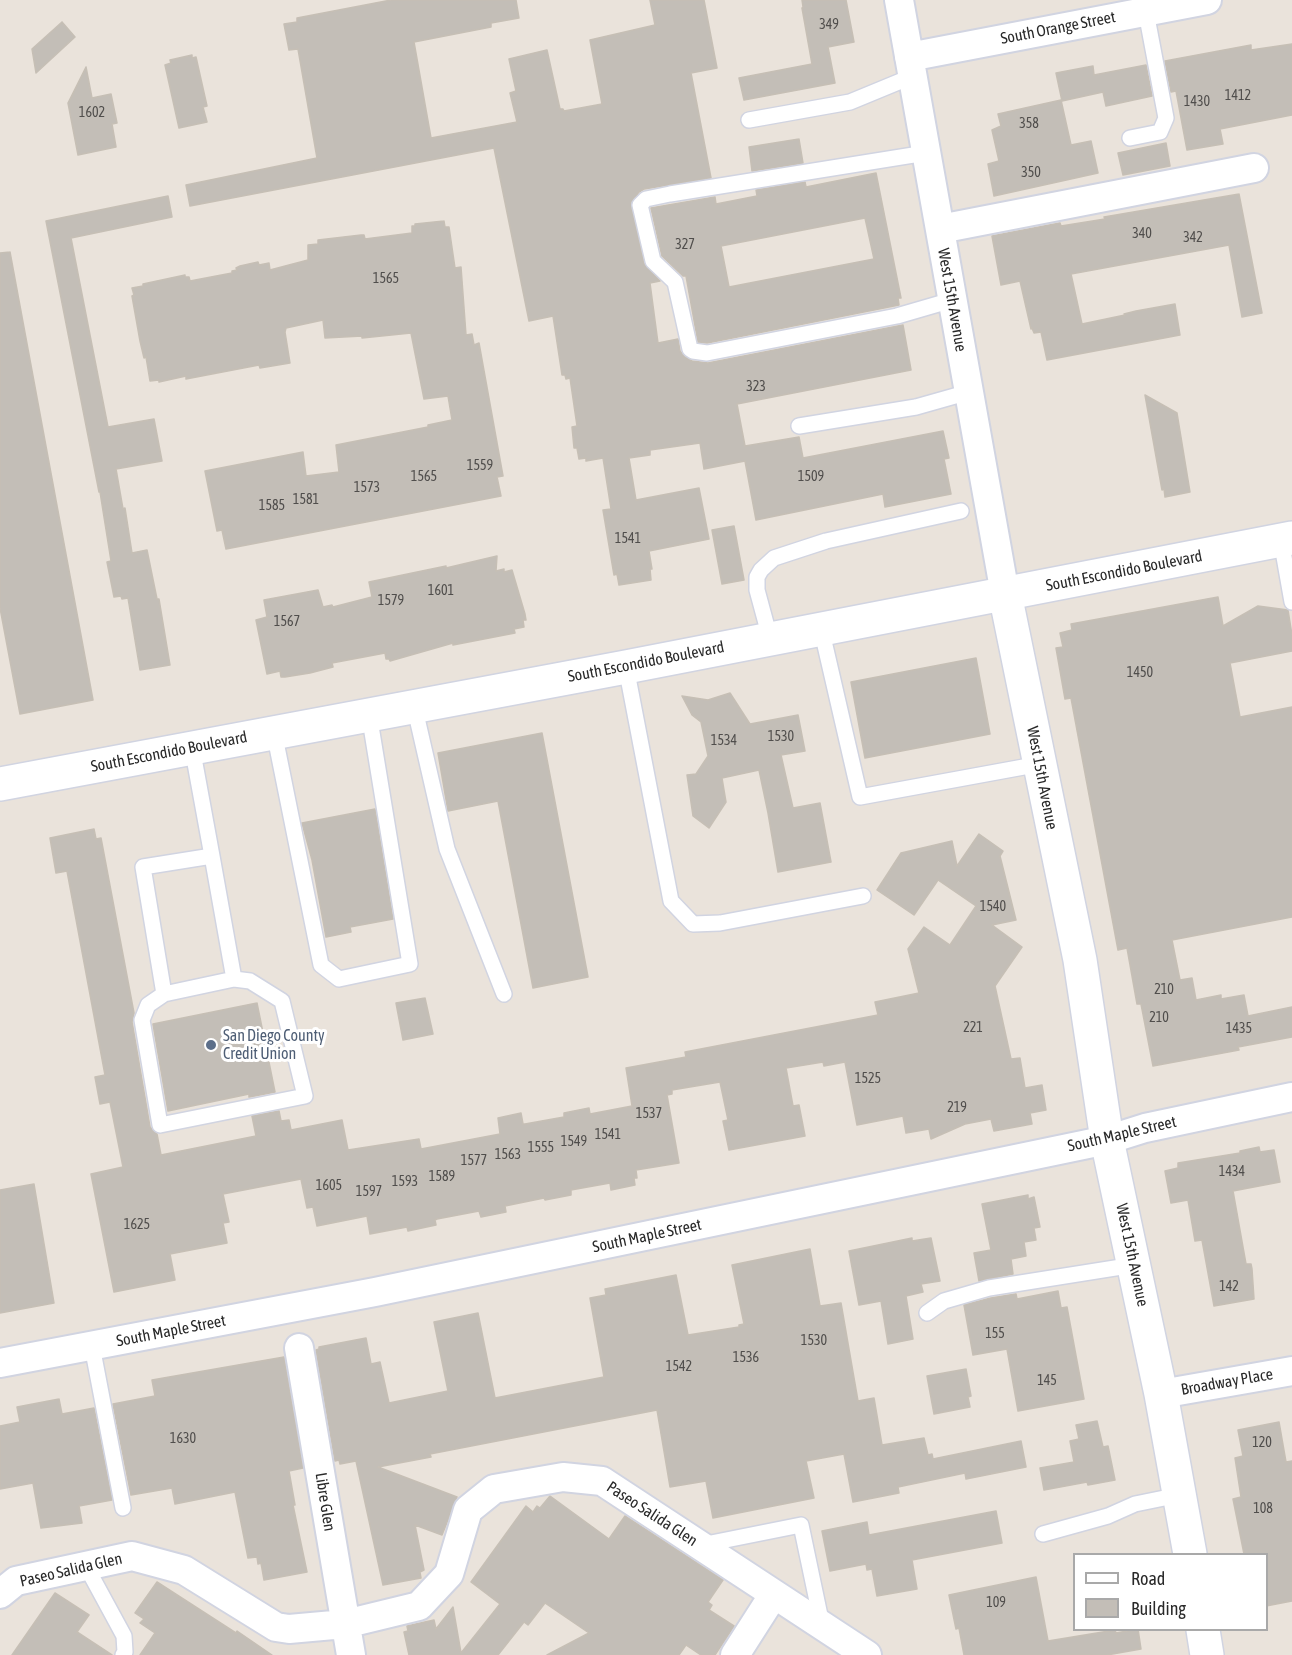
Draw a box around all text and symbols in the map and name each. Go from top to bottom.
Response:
street label: South Orange Street [999,7,1117,49]
house number: 349 [819,17,839,33]
house number: 1412 [1225,88,1251,104]
house number: 1430 [1184,94,1210,110]
house number: 1602 [79,105,105,121]
house number: 358 [1019,116,1039,132]
house number: 350 [1021,165,1041,181]
house number: 340 [1132,226,1152,242]
house number: 342 [1183,230,1203,246]
house number: 327 [675,237,695,253]
street label: West 15th Avenue [933,247,971,353]
house number: 1565 [373,271,399,287]
house number: 323 [746,379,766,395]
house number: 1559 [467,458,493,474]
house number: 1565 [411,469,437,485]
house number: 1509 [798,469,824,485]
house number: 1573 [354,480,380,496]
house number: 1581 [293,492,319,508]
house number: 1585 [259,498,285,514]
house number: 1541 [615,531,641,547]
street label: South Escondido Boulevard [1044,546,1204,596]
house number: 1601 [428,583,454,599]
house number: 1579 [378,593,404,609]
house number: 1567 [274,614,300,630]
street label: South Escondido Boulevard [566,637,726,687]
house number: 1450 [1127,665,1153,681]
street label: West 15th Avenue [1023,725,1061,831]
street label: South Escondido Boulevard [89,727,249,777]
house number: 1530 [768,729,794,745]
house number: 1534 [711,733,737,749]
house number: 1540 [980,899,1006,915]
house number: 210 [1154,982,1174,998]
house number: 210 [1149,1010,1169,1026]
house number: 221 [963,1020,983,1036]
house number: 1435 [1226,1021,1252,1037]
place label: San Diego County Credit Union [223,1026,325,1064]
marker: San Diego County Credit Union [204,1038,218,1052]
house number: 1525 [855,1071,881,1087]
house number: 219 [947,1100,967,1116]
house number: 1537 [636,1106,662,1122]
street label: South Maple Street [1066,1112,1178,1156]
house number: 1541 [595,1127,621,1143]
house number: 1549 [561,1134,587,1150]
house number: 1555 [528,1140,554,1156]
house number: 1563 [495,1147,521,1163]
house number: 1577 [461,1153,487,1169]
house number: 1434 [1219,1164,1245,1180]
house number: 1589 [429,1169,455,1185]
house number: 1593 [392,1174,418,1190]
house number: 1605 [316,1178,342,1194]
house number: 1597 [356,1184,382,1200]
street label: West 15th Avenue [1112,1202,1152,1308]
street label: South Maple Street [591,1215,703,1257]
house number: 1625 [124,1217,150,1233]
house number: 142 [1219,1279,1239,1295]
street label: South Maple Street [115,1311,227,1351]
house number: 155 [985,1326,1005,1342]
house number: 1530 [801,1333,827,1349]
house number: 1536 [733,1350,759,1366]
house number: 1542 [666,1359,692,1375]
street label: Broadway Place [1179,1364,1275,1400]
house number: 145 [1037,1373,1057,1389]
house number: 1630 [170,1431,196,1447]
house number: 120 [1252,1435,1272,1451]
street label: Libre Glen [311,1471,339,1533]
street label: Paseo Salida Glen [603,1478,701,1550]
house number: 108 [1253,1501,1273,1517]
street label: Paseo Salida Glen [18,1549,124,1591]
legend [1073,1553,1268,1631]
text: Road [1131,1568,1165,1589]
house number: 109 [986,1595,1006,1611]
text: Building [1131,1598,1186,1619]

